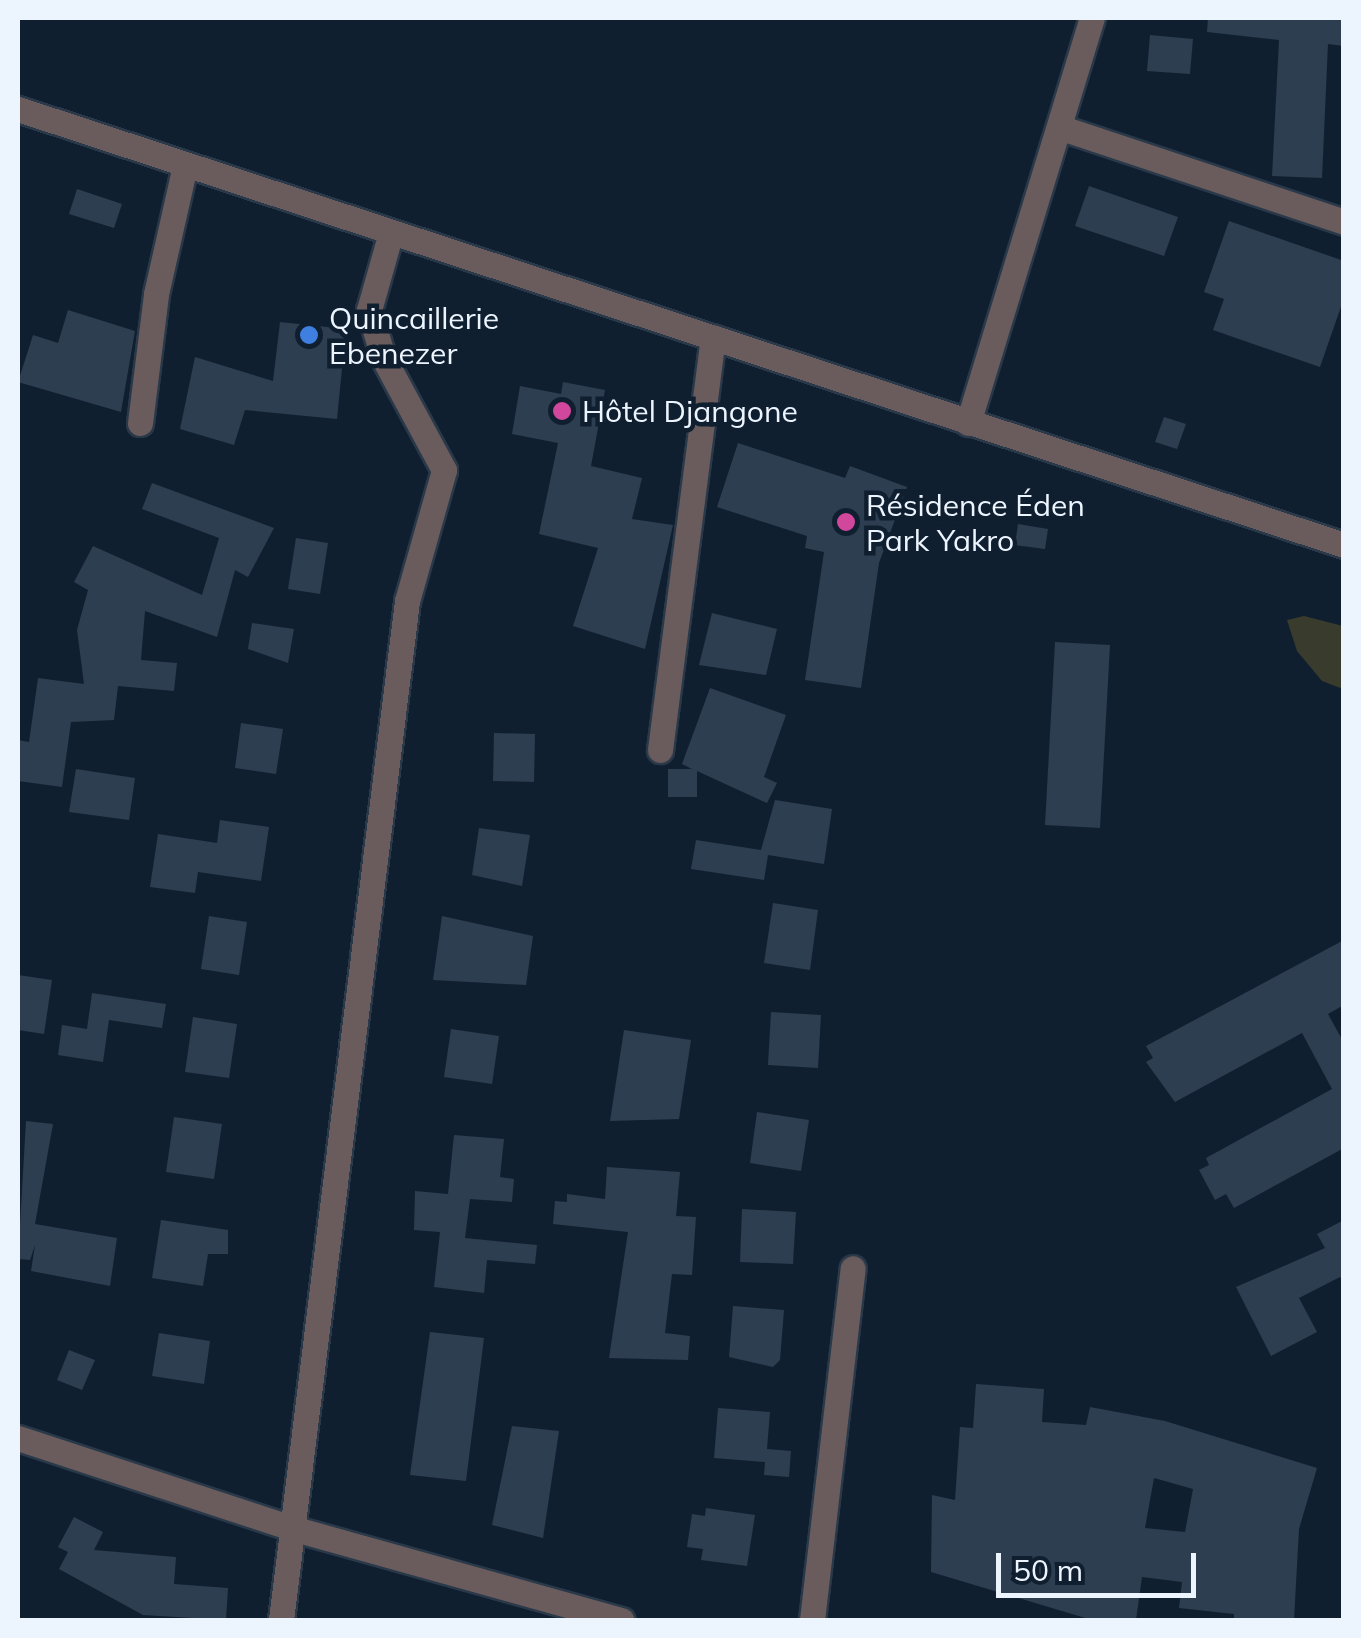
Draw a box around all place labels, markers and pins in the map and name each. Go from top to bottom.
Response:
place label: Quincaillerie Ebenezer [329,300,499,370]
marker: Quincaillerie Ebenezer [298,324,320,346]
place label: Hôtel Djangone [582,393,798,429]
marker: Hôtel Djangone [551,400,573,422]
place label: Résidence Éden Park Yakro [866,487,1085,558]
marker: Résidence Éden Park Yakro [835,511,857,533]

